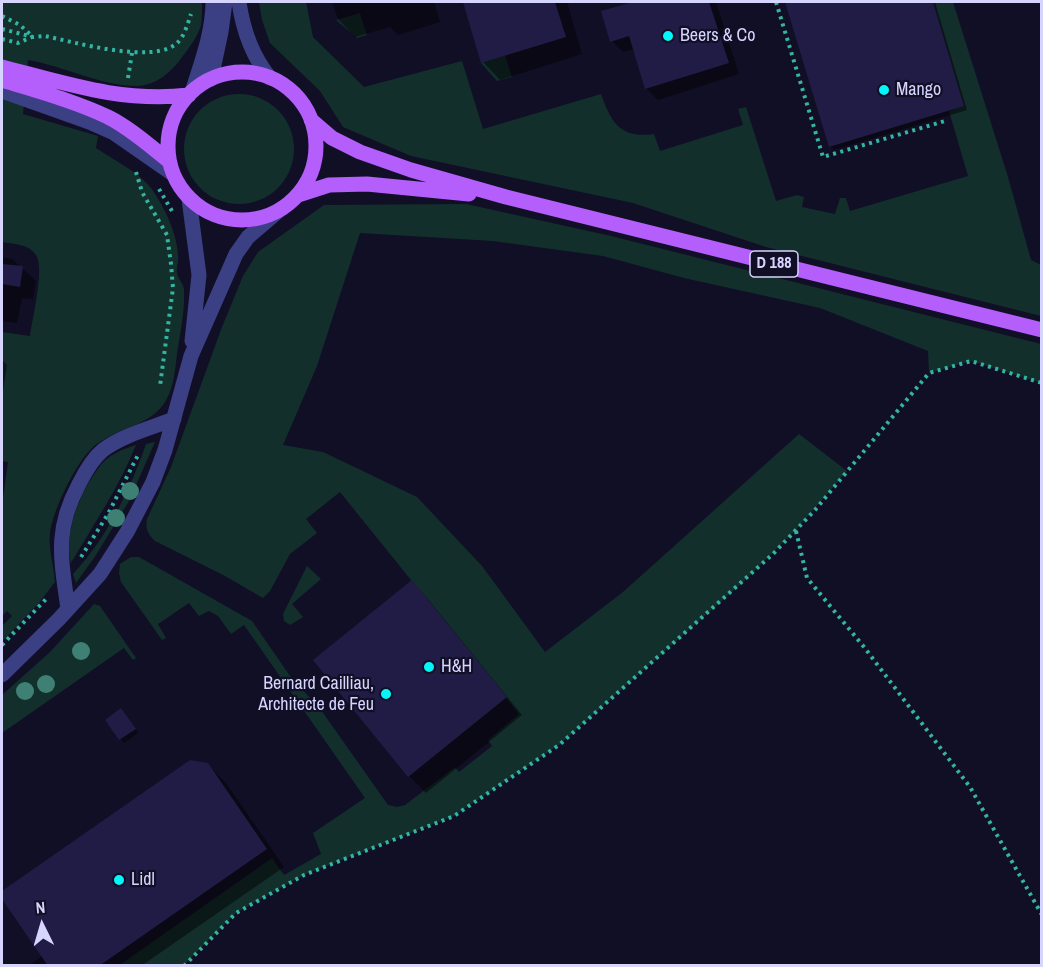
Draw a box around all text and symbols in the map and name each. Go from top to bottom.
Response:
place label: Beers & Co [680,25,755,47]
marker: Beers & Co [661,29,675,43]
place label: Mango [896,79,941,101]
marker: Mango [877,83,891,97]
road number: D 188 [750,251,798,277]
place label: H&H [441,656,472,678]
marker: H&H [422,660,436,674]
place label: Bernard Cailliau, Architecte de Feu [258,673,374,716]
marker: Bernard Cailliau, Architecte de Feu [379,687,393,701]
place label: Lidl [131,869,155,891]
marker: Lidl [112,873,126,887]
north arrow [12,895,72,955]
text: N [35,896,46,918]

